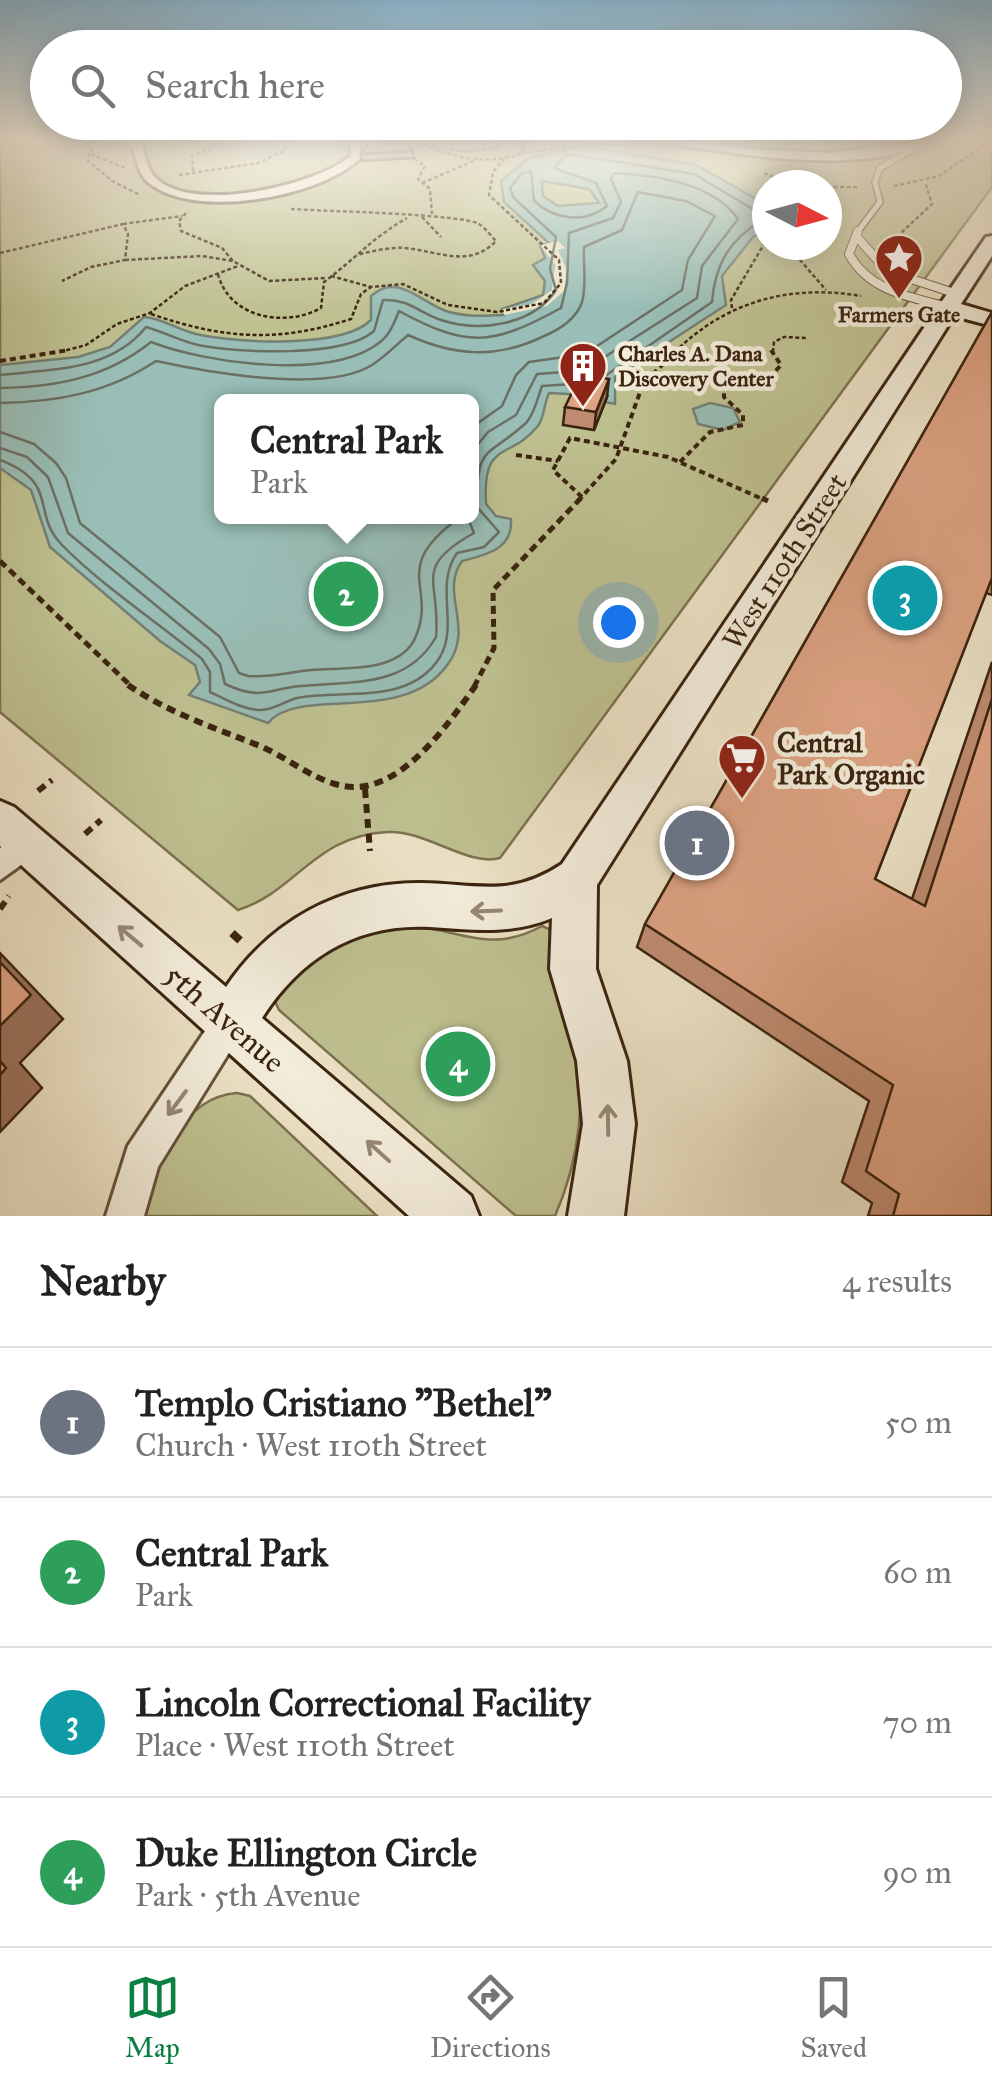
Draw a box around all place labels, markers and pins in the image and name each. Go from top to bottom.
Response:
place icon: Farmers Gate [873,232,925,300]
place label: Farmers Gate [838,301,960,328]
building icon: Charles A. Dana Discovery Center [557,340,609,408]
place label: Charles A. Dana Discovery Center [618,340,774,392]
pin: 2 [314,556,378,632]
pin: 3 [872,560,938,636]
place label: Central Park Organic [777,725,925,792]
supermarket icon: Central Park Organic [716,732,768,800]
pin: 1 [664,806,730,880]
pin: 4 [426,1026,490,1102]

